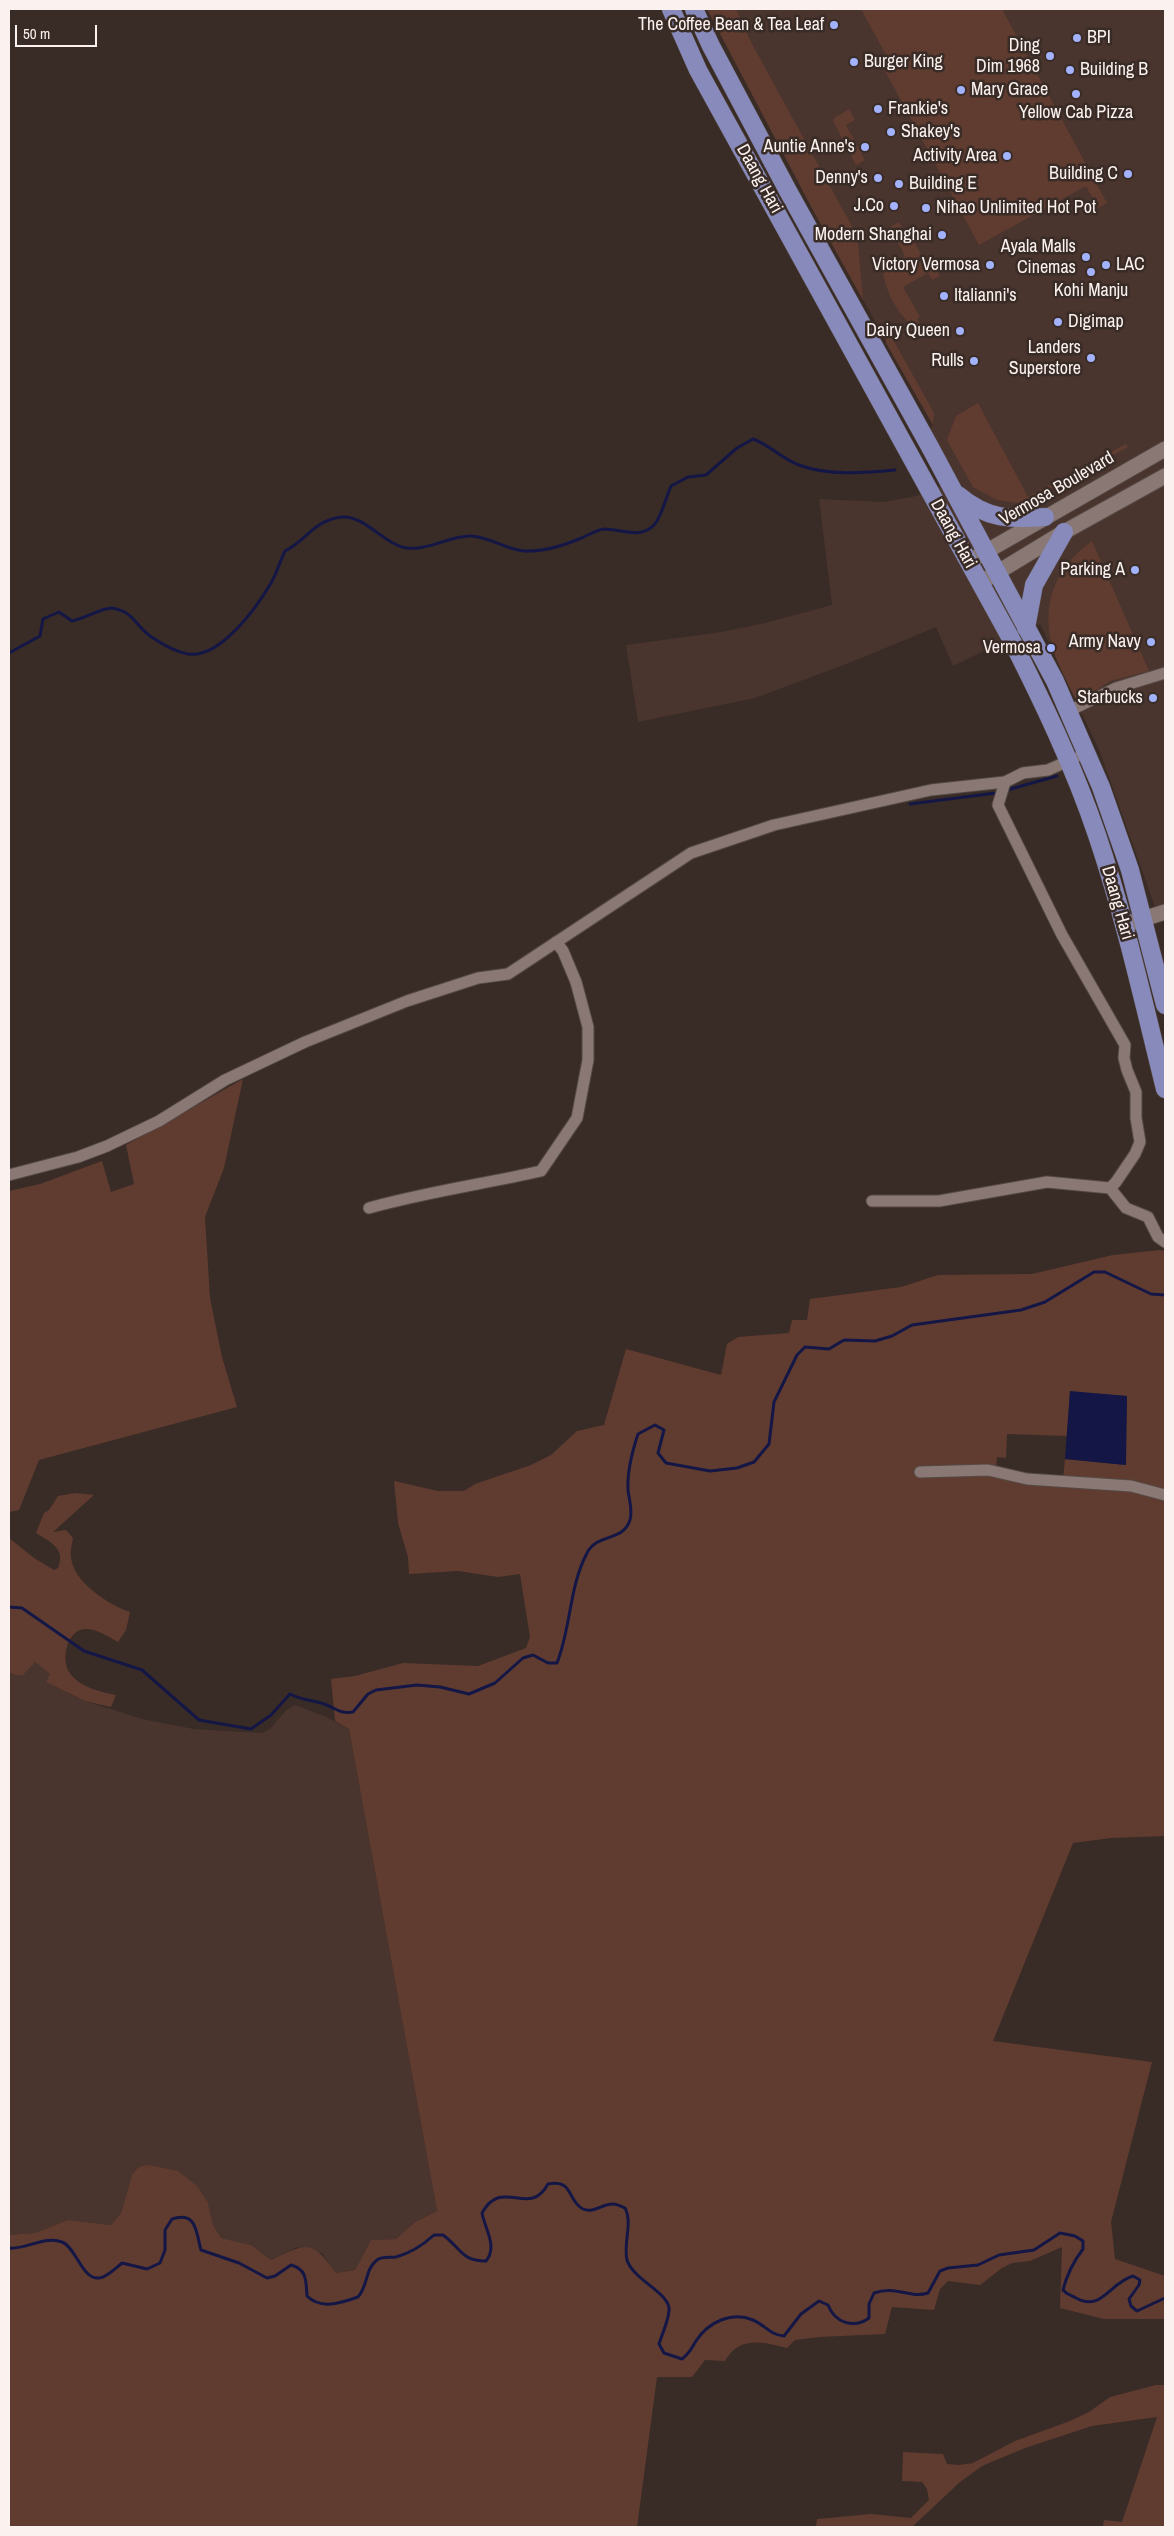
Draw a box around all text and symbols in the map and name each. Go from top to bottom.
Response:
place label: The Coffee Bean & Tea Leaf [638,14,824,36]
scale bar [18,15,100,47]
marker: The Coffee Bean & Tea Leaf [828,19,840,31]
text: 50 m [23,23,50,44]
place label: BPI [1087,27,1111,49]
marker: BPI [1071,32,1083,44]
place label: Ding Dim 1968 [976,35,1040,78]
marker: Ding Dim 1968 [1044,50,1056,62]
place label: Burger King [864,51,943,73]
marker: Burger King [848,56,860,68]
place label: Building B [1080,59,1148,81]
marker: Building B [1064,64,1076,76]
place label: Mary Grace [971,79,1048,101]
marker: Mary Grace [955,84,967,96]
marker: Yellow Cab Pizza [1070,88,1082,100]
place label: Frankie's [888,98,948,120]
place label: Yellow Cab Pizza [1019,102,1133,124]
marker: Frankie's [872,103,884,115]
place label: Shakey's [901,121,960,143]
marker: Shakey's [885,126,897,138]
place label: Auntie Anne's [764,136,855,158]
street label: Daang Hari [731,141,787,217]
marker: Auntie Anne's [859,141,871,153]
place label: Activity Area [913,145,997,167]
marker: Activity Area [1001,150,1013,162]
place label: Building C [1049,163,1118,185]
place label: Denny's [815,167,868,189]
marker: Building C [1122,168,1134,180]
marker: Denny's [872,172,884,184]
place label: Building E [909,173,977,195]
marker: Building E [893,178,905,190]
place label: J.Co [854,195,884,217]
place label: Nihao Unlimited Hot Pot [936,197,1096,219]
marker: J.Co [888,200,900,212]
marker: Nihao Unlimited Hot Pot [920,202,932,214]
place label: Modern Shanghai [815,224,932,246]
marker: Modern Shanghai [936,229,948,241]
place label: Ayala Malls Cinemas [1001,236,1076,278]
marker: Ayala Malls Cinemas [1080,251,1092,263]
place label: Victory Vermosa [872,254,980,276]
place label: LAC [1116,254,1145,276]
marker: Victory Vermosa [984,259,996,271]
marker: LAC [1100,259,1112,271]
marker: Kohi Manju [1085,266,1097,278]
place label: Kohi Manju [1054,280,1128,302]
place label: Italianni's [954,285,1017,307]
marker: Italianni's [938,290,950,302]
place label: Digimap [1068,311,1124,333]
marker: Digimap [1052,316,1064,328]
place label: Dairy Queen [866,320,950,342]
marker: Dairy Queen [954,325,966,337]
place label: Landers Superstore [1009,337,1081,379]
place label: Rulls [931,350,964,372]
marker: Landers Superstore [1085,352,1097,364]
marker: Rulls [968,355,980,367]
street label: Vermosa Boulevard [996,447,1118,531]
street label: Daang Hari [925,496,981,572]
place label: Parking A [1060,559,1125,581]
marker: Parking A [1129,564,1141,576]
place label: Army Navy [1069,631,1141,653]
marker: Army Navy [1145,636,1157,648]
place label: Vermosa [983,637,1041,659]
marker: Vermosa [1045,642,1057,654]
place label: Starbucks [1077,687,1143,709]
marker: Starbucks [1147,692,1159,704]
street label: Daang Hari [1096,864,1138,942]

